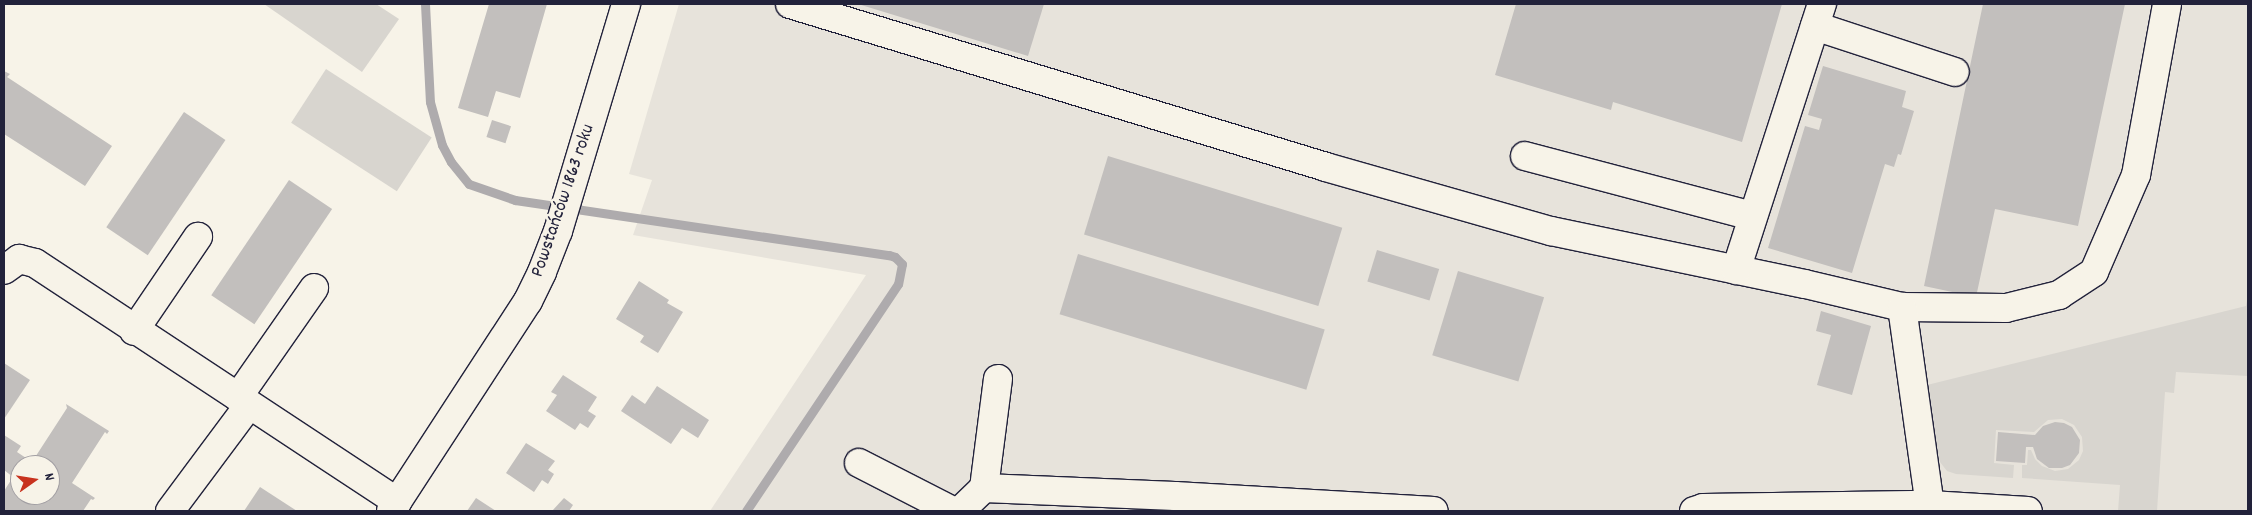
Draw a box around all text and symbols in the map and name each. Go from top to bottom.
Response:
street label: Powstańców 1863 roku [527,122,601,280]
north arrow [10,455,60,505]
text: N [38,471,59,482]

